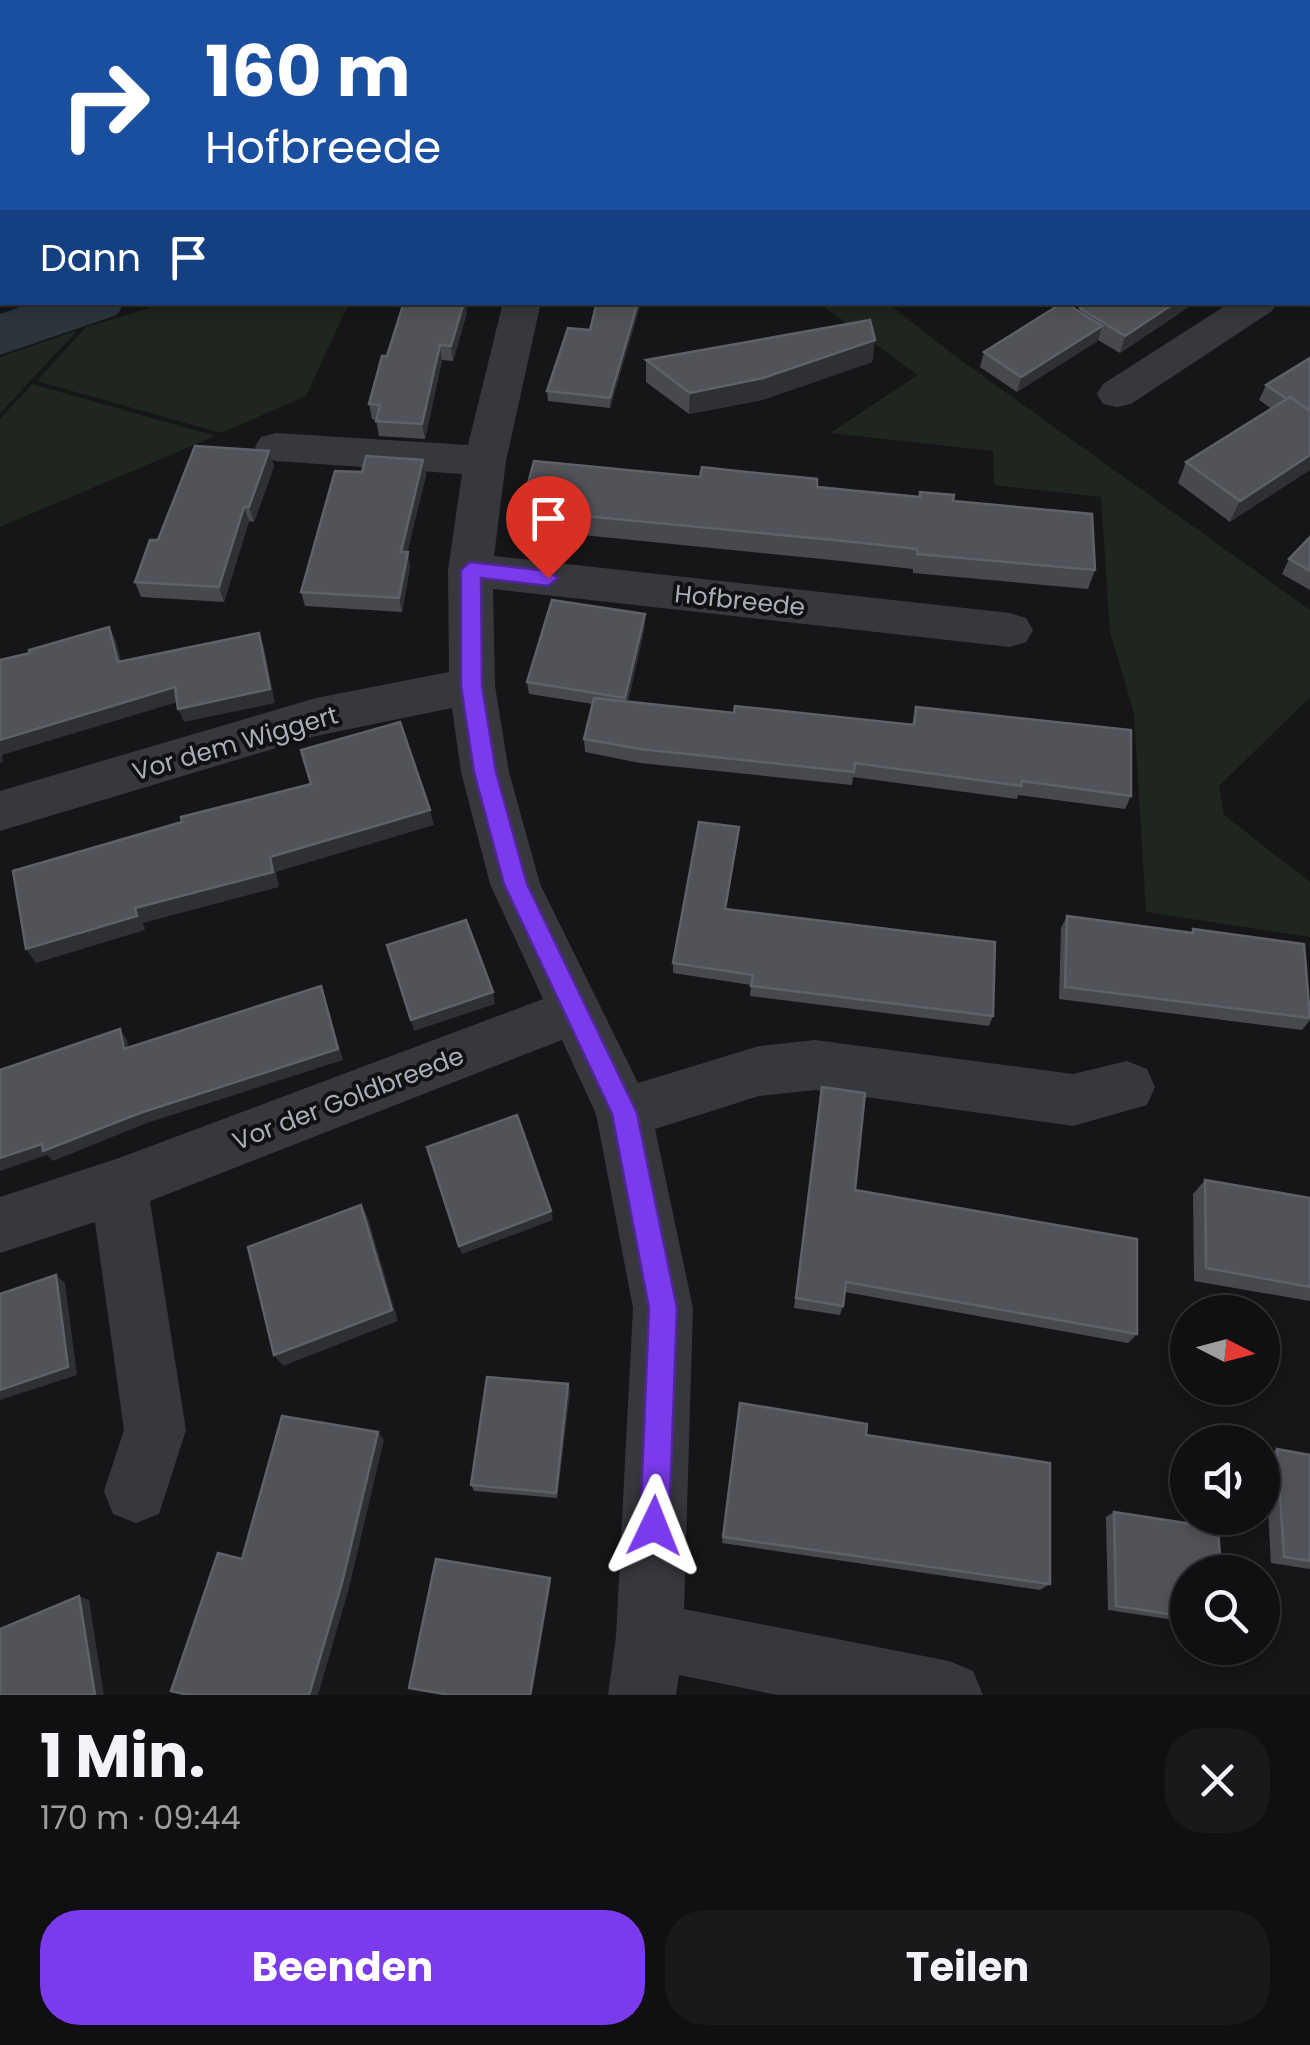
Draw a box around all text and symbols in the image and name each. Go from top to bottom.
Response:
text: 160 m [205,22,411,121]
icon: right [40,40,170,170]
text: Hofbreede [205,116,441,179]
icon: arrive [161,230,216,285]
text: Dann [40,231,141,284]
pin [506,476,591,579]
icon: arrive [521,491,576,546]
street label: Hofbreede [673,576,807,625]
street label: Vor dem Wiggert [128,697,342,790]
street label: Vor der Goldbreede [227,1038,469,1159]
north arrow [1170,1295,1280,1405]
map controls [1170,1295,1280,1665]
button: sound [1170,1425,1280,1535]
position arrow [602,1474,706,1578]
button: search [1170,1555,1280,1665]
text: 1 Min. [40,1714,205,1798]
button: close [1165,1728,1270,1833]
text: 170 m · 09:44 [40,1795,241,1840]
button: Beenden [40,1910,645,2025]
button: Teilen [665,1910,1270,2025]

